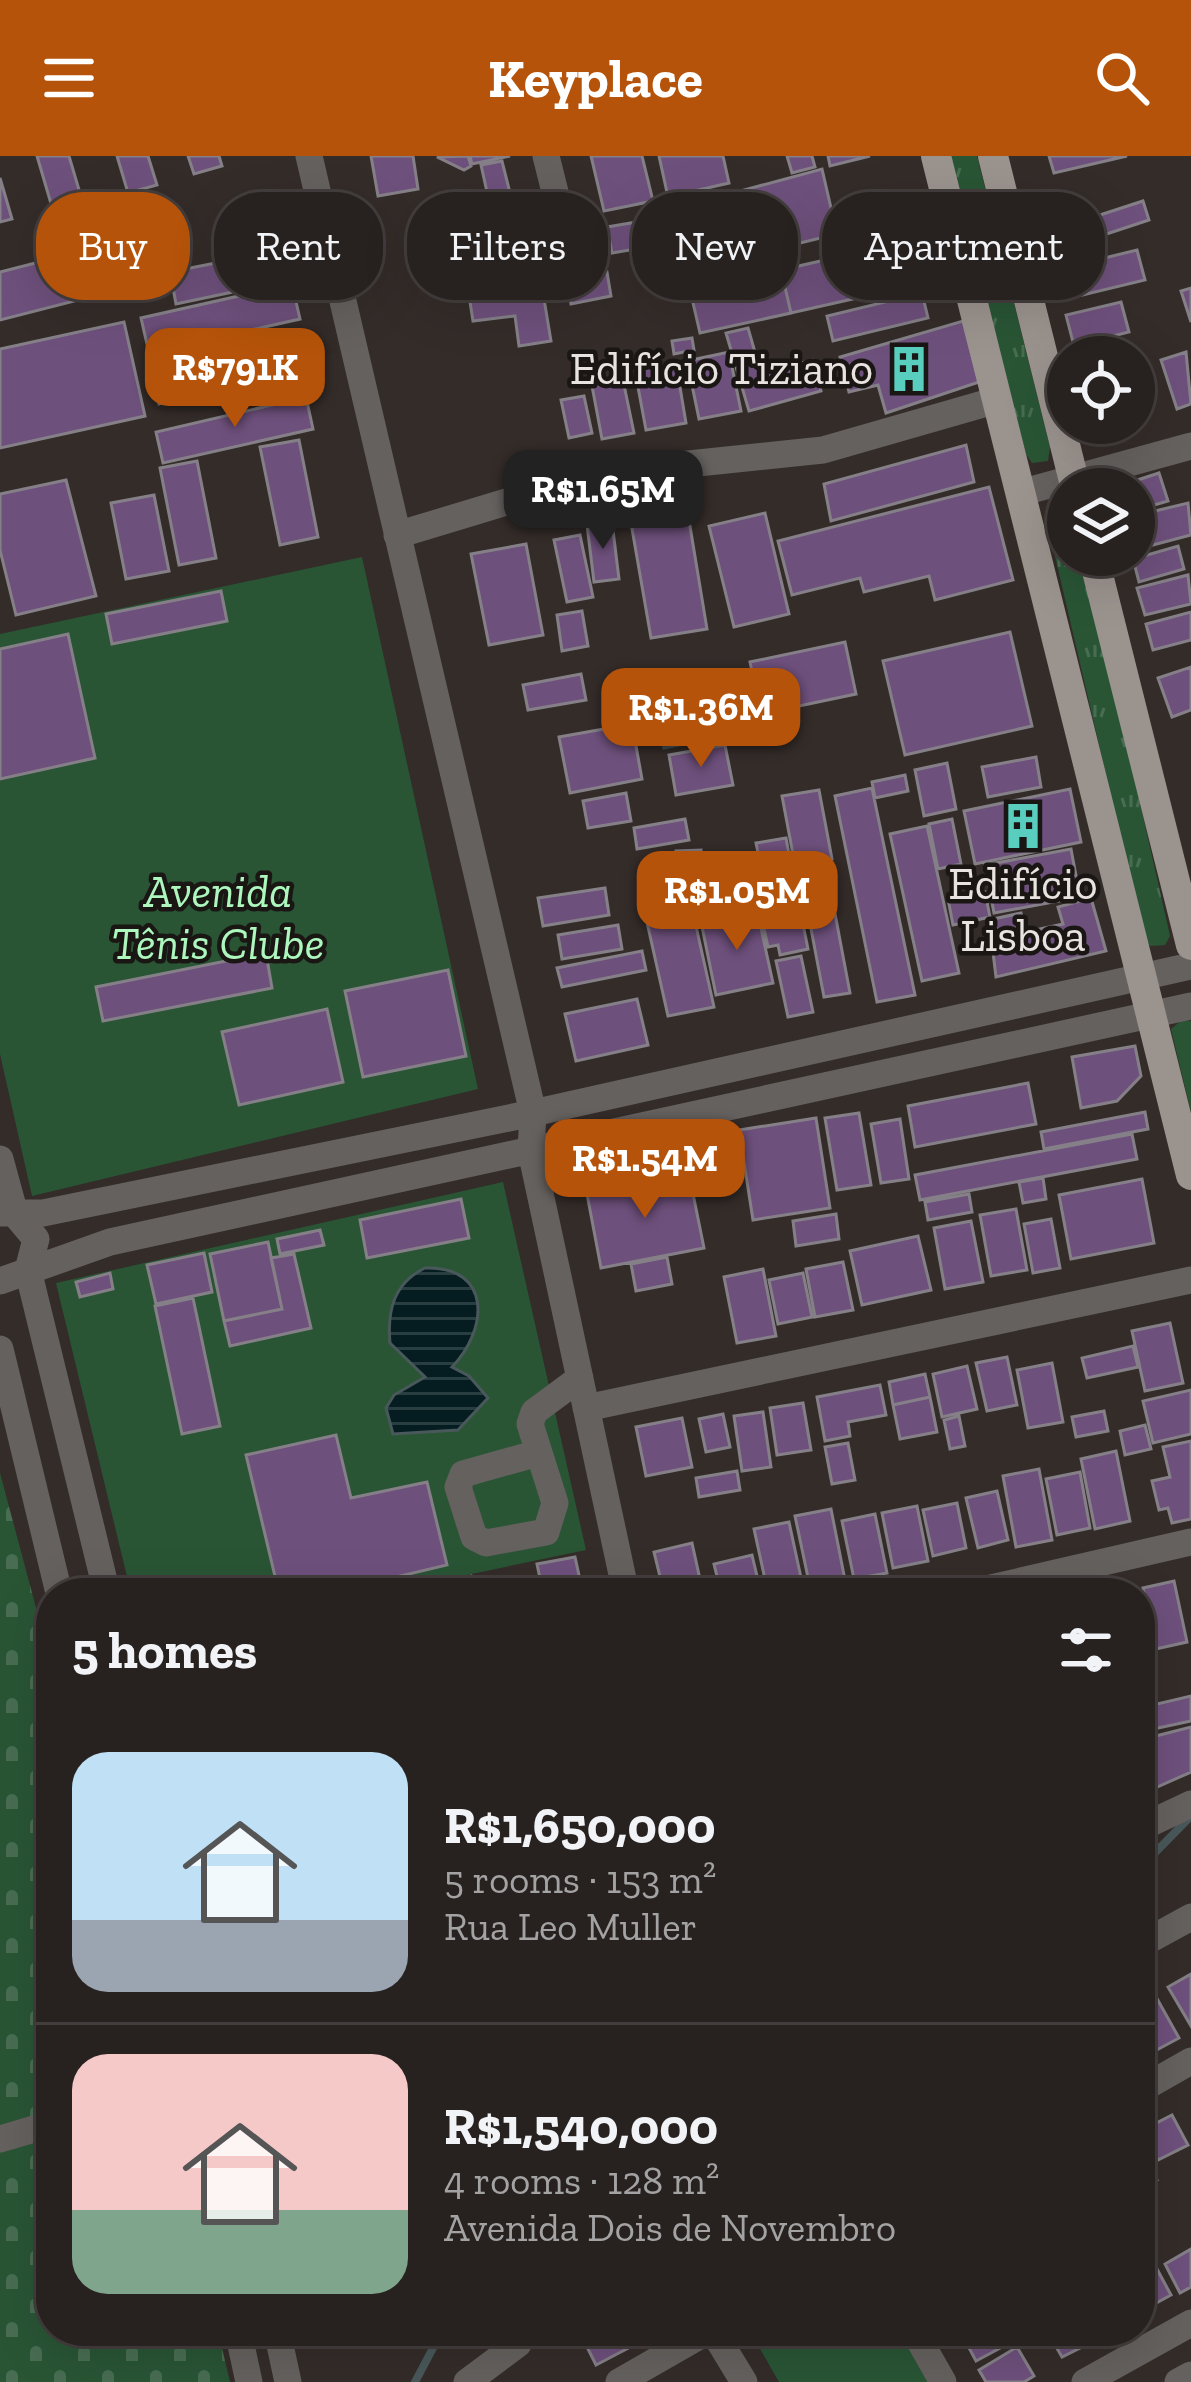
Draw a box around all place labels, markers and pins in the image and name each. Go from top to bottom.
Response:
pin: R$791K [137,328,333,430]
place label: Edifício Tiziano [570,342,873,396]
building icon: Edifício Tiziano [884,344,934,394]
pin: R$1.65M [492,450,714,552]
pin: R$1.36M [590,668,812,770]
building icon: Edifício Lisboa [998,801,1048,851]
pin: R$1.05M [626,851,848,953]
place label: Edifício Lisboa [948,857,1098,963]
pin: R$1.54M [534,1119,756,1221]

